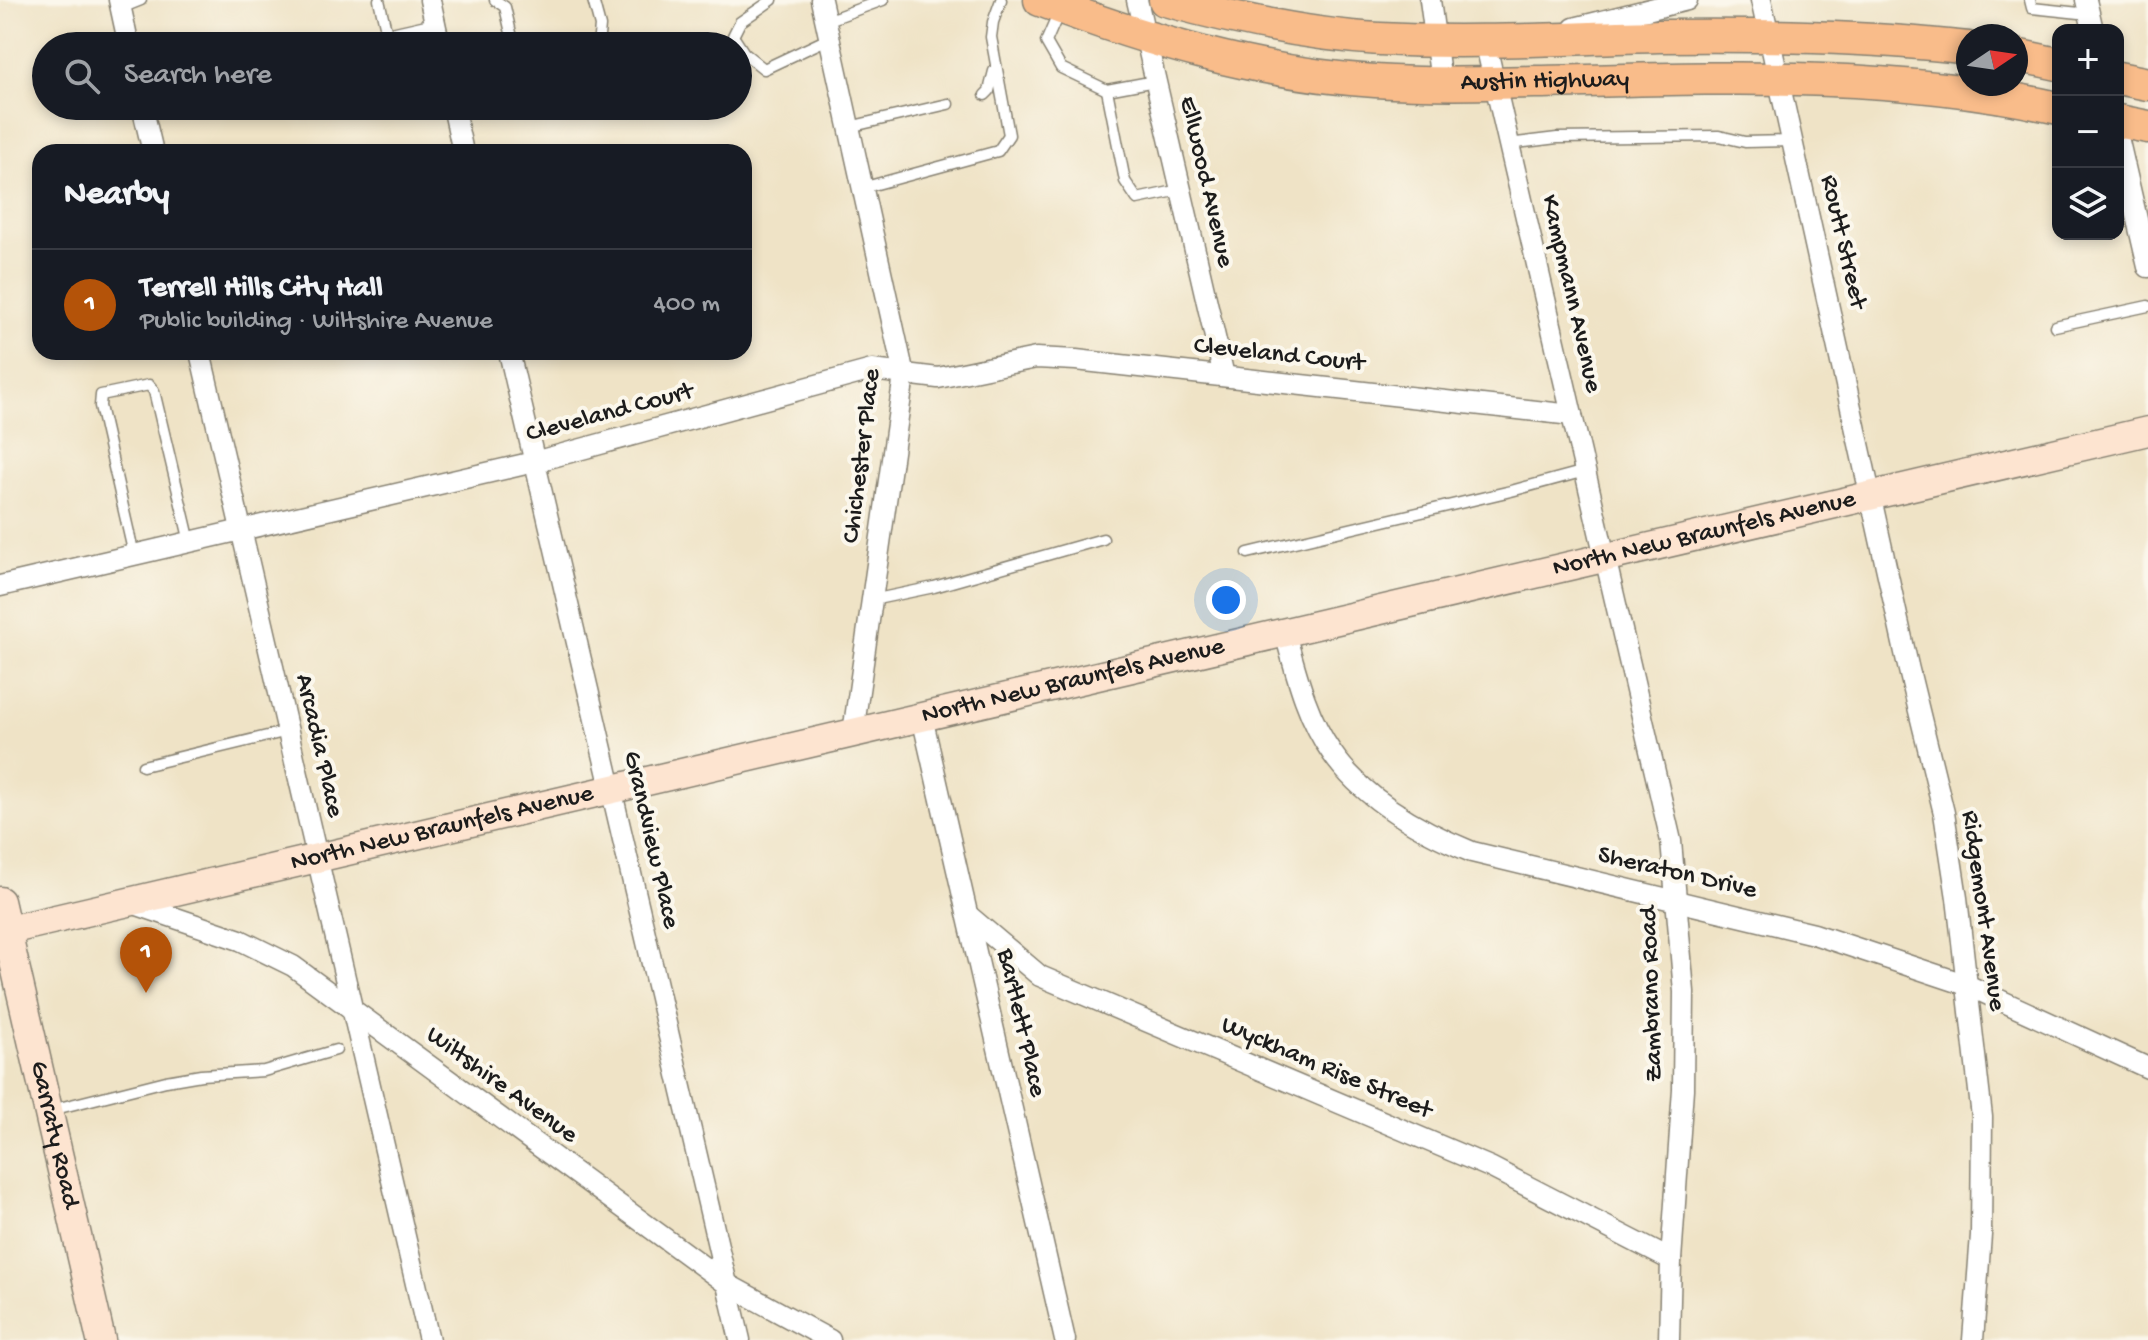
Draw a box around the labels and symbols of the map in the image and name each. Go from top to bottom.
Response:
north arrow [1956,24,2028,96]
street label: Austin Highway [1461,64,1630,99]
street label: Ellwood Avenue [1170,94,1240,271]
street label: Routt Street [1812,172,1873,314]
street label: Kampmann Avenue [1532,192,1608,396]
street label: Cleveland Court [1192,332,1368,381]
street label: Chichester Place [837,366,889,545]
street label: Cleveland Court [523,376,699,451]
street label: North New Braunfels Avenue [1550,484,1859,585]
your location [1206,580,1246,620]
street label: North New Braunfels Avenue [919,631,1228,732]
street label: Arcadia Place [286,671,350,821]
street label: Grandview Place [615,748,686,932]
street label: North New Braunfels Avenue [288,778,597,879]
street label: Ridgemont Avenue [1953,809,2011,1014]
street label: Sheraton Drive [1594,841,1760,907]
street label: Zambrano Road [1634,904,1672,1082]
pin: 1 [120,927,172,993]
street label: Bartlett Place [988,945,1052,1101]
street label: Wyckham Rise Street [1216,1011,1438,1128]
street label: Wiltshire Avenue [419,1020,583,1152]
street label: Garraty Road [22,1058,86,1213]

